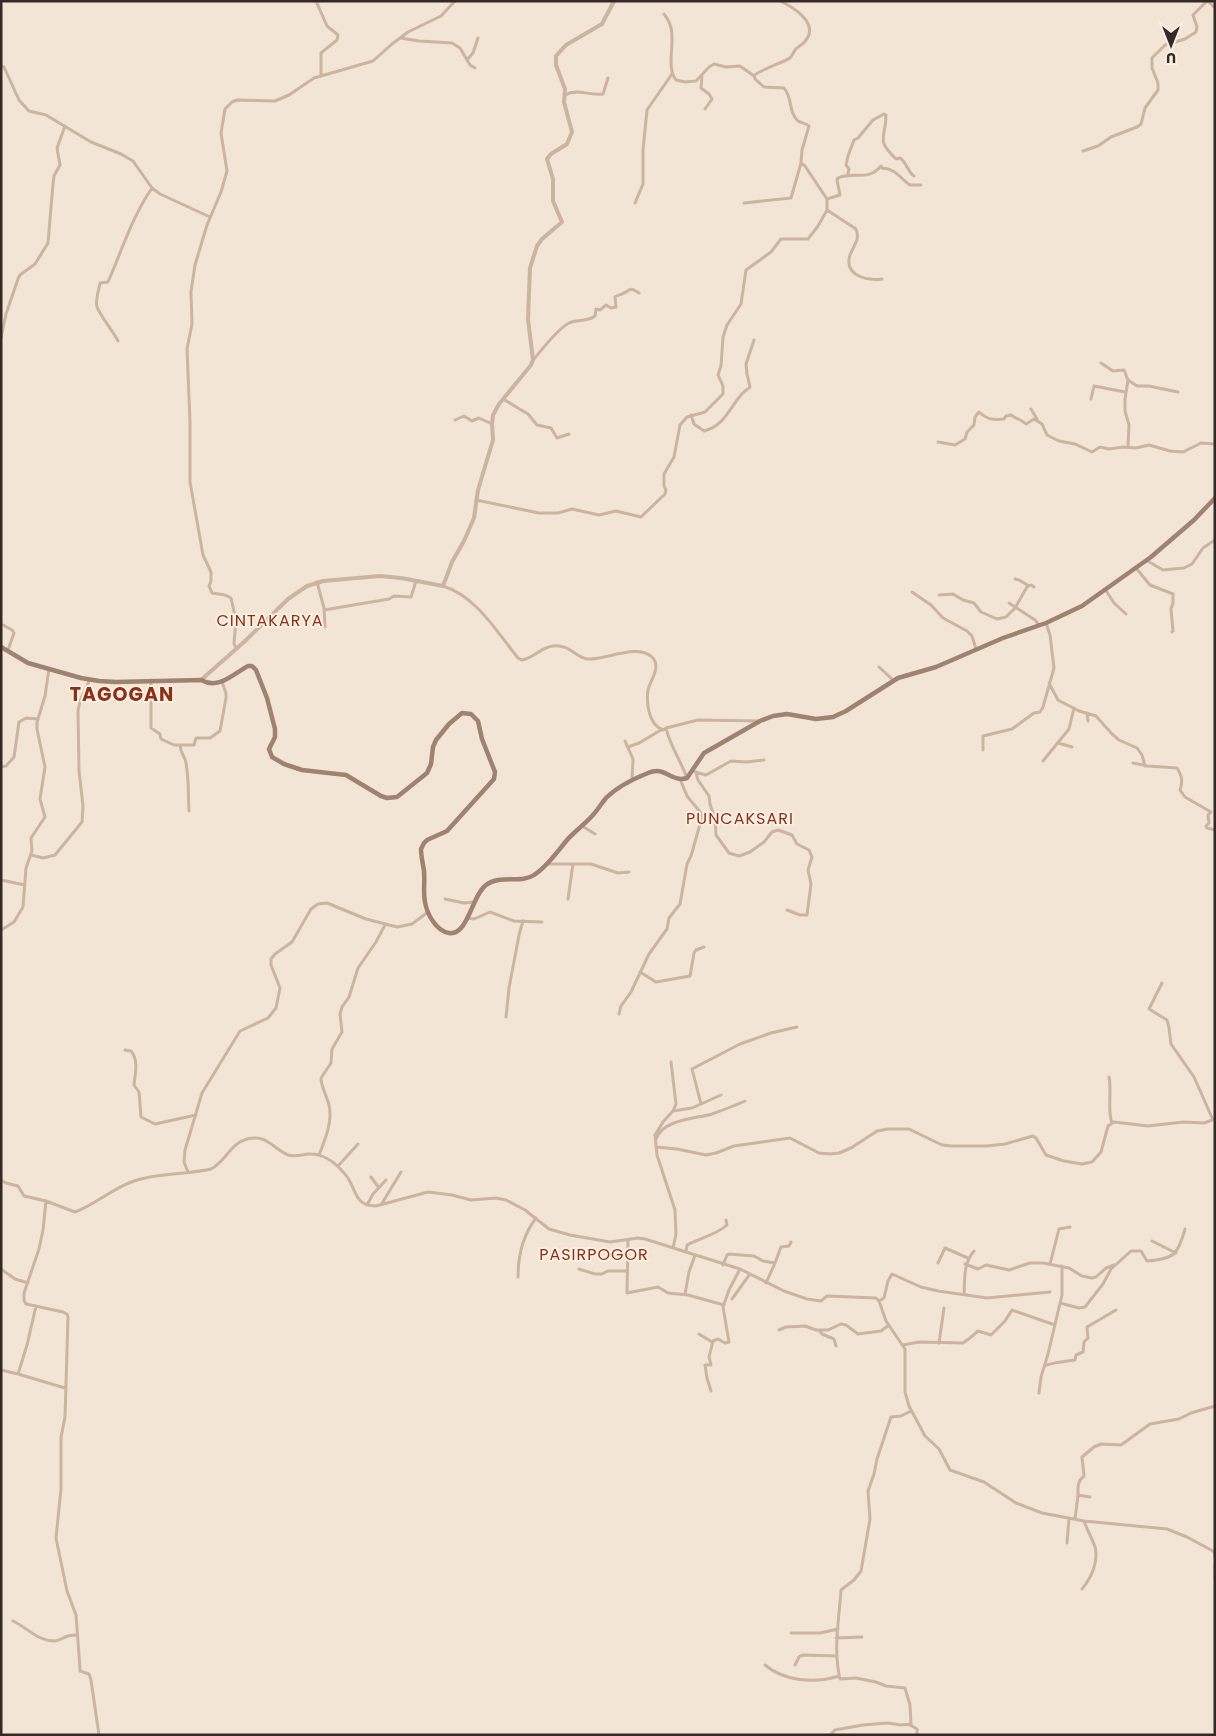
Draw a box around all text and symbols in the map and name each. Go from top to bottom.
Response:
north arrow [1146,20,1196,70]
text: U [1166,48,1176,68]
district label: CINTAKARYA [216,609,324,632]
district label: TAGOGAN [70,681,174,708]
district label: PUNCAKSARI [686,807,794,830]
district label: PASIRPOGOR [539,1243,649,1266]

